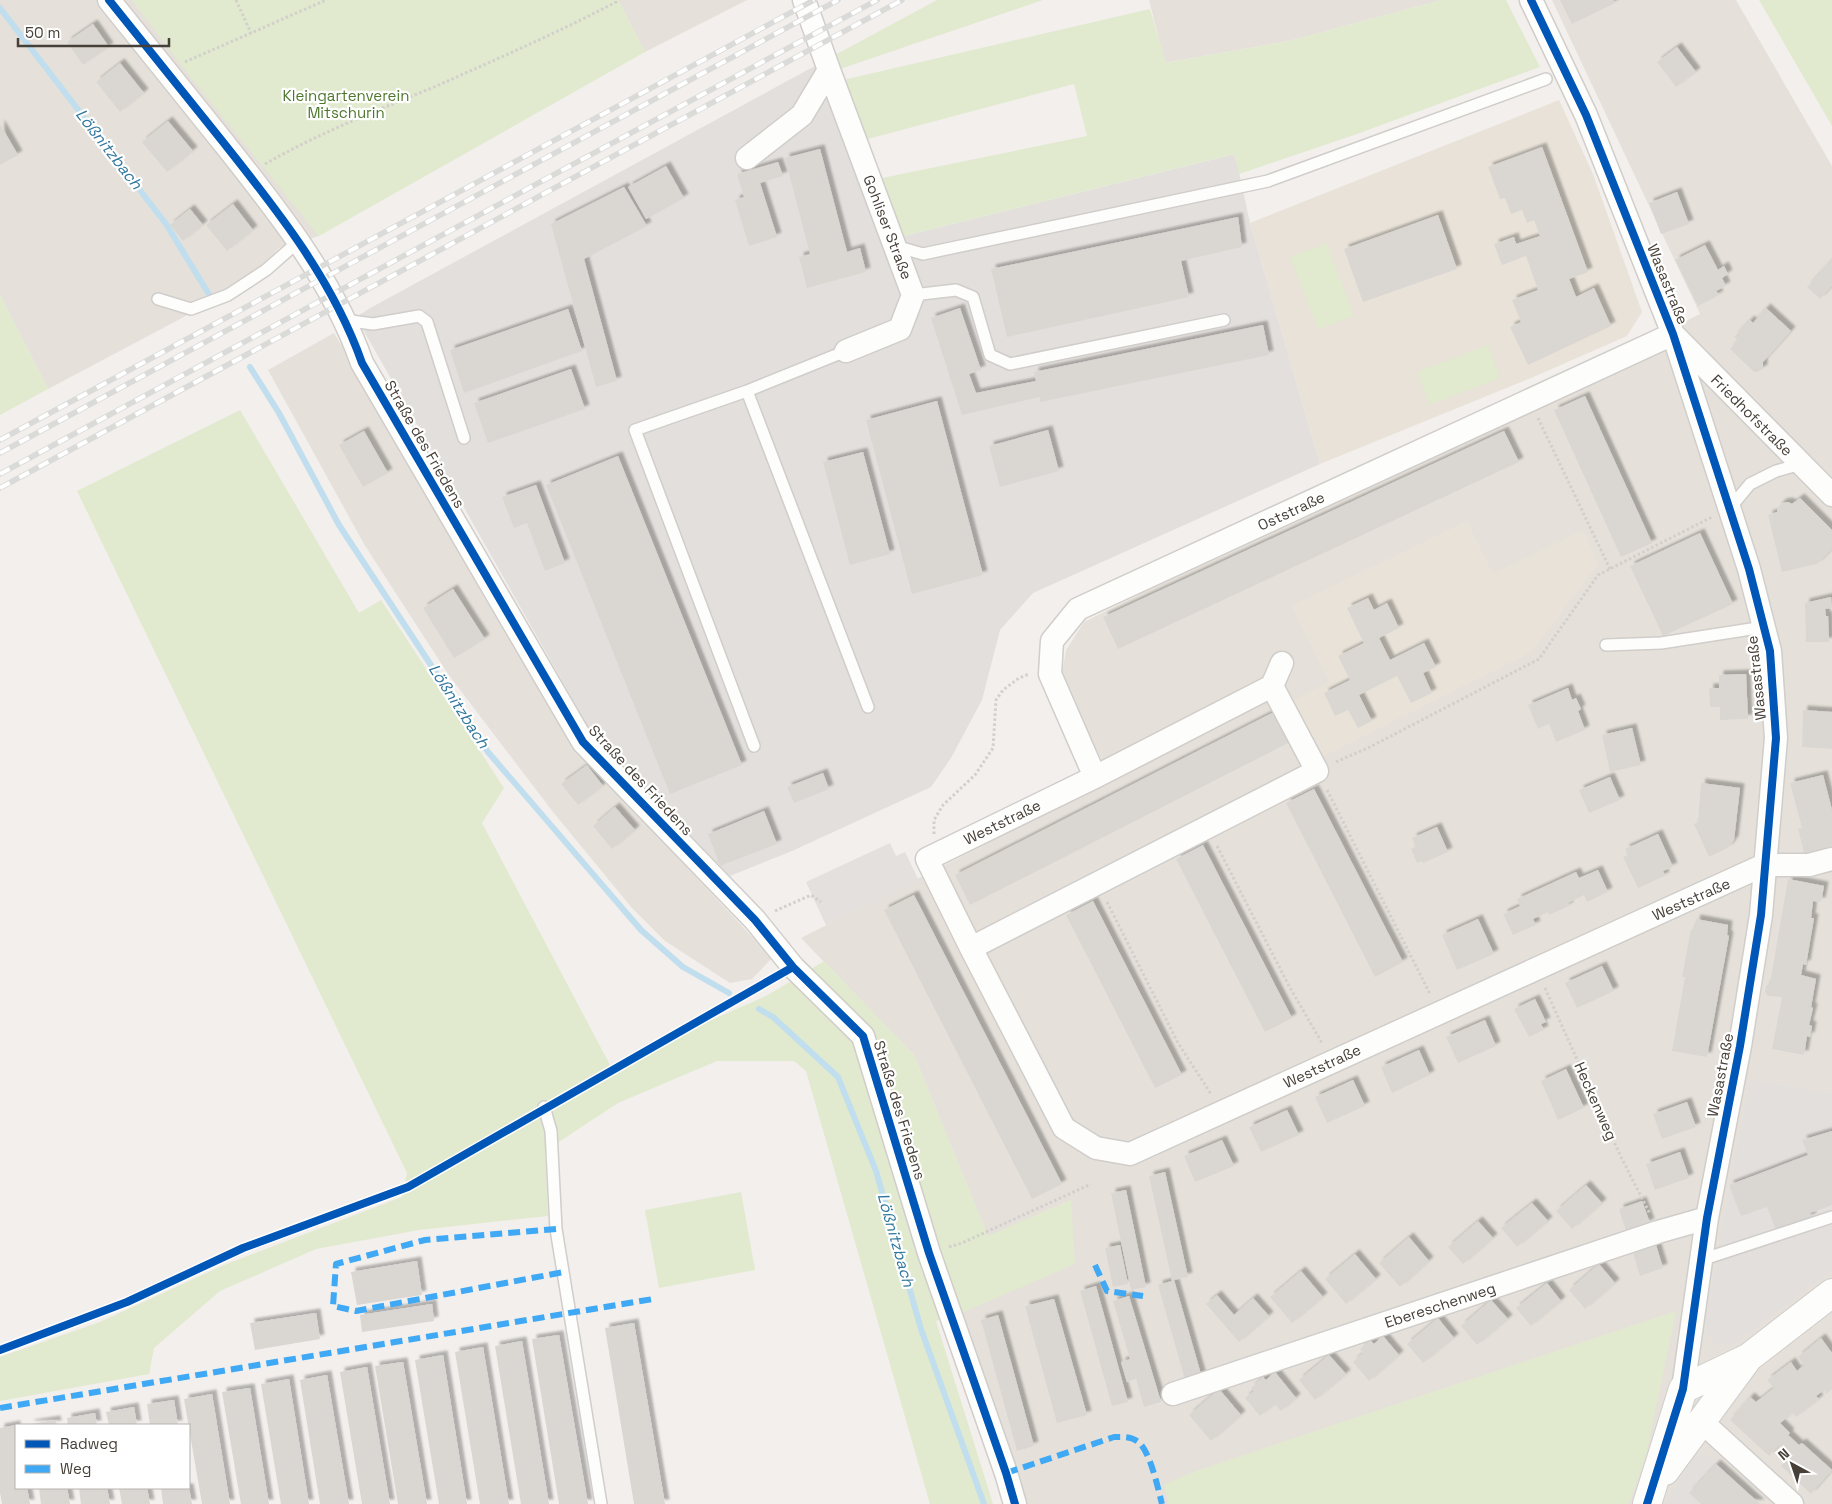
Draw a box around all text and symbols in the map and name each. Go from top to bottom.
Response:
scale bar [18,15,169,47]
text: 50 m [25,23,60,42]
park label: Kleingartenverein Mitschurin [283,86,409,122]
water label: Lößnitzbach [71,104,148,195]
street label: Gohliser Straße [859,172,917,282]
street label: Wasastraße [1643,241,1693,327]
street label: Friedhofstraße [1707,370,1797,460]
street label: Straße des Friedens [381,377,469,511]
street label: Oststraße [1255,487,1328,535]
street label: Wasastraße [1742,635,1770,721]
water label: Lößnitzbach [424,660,495,753]
street label: Straße des Friedens [585,721,697,839]
street label: Weststraße [960,795,1044,849]
street label: Weststraße [1649,873,1733,925]
street label: Wasastraße [1703,1031,1737,1118]
street label: Straße des Friedens [870,1038,930,1182]
street label: Weststraße [1280,1040,1364,1092]
street label: Heckenweg [1570,1059,1622,1143]
water label: Lößnitzbach [873,1191,920,1291]
street label: Ebereschenweg [1382,1278,1498,1332]
legend [15,1424,190,1489]
text: Radweg [60,1434,118,1453]
north arrow [1767,1439,1817,1489]
text: N [1774,1444,1793,1464]
text: Weg [60,1459,91,1478]

